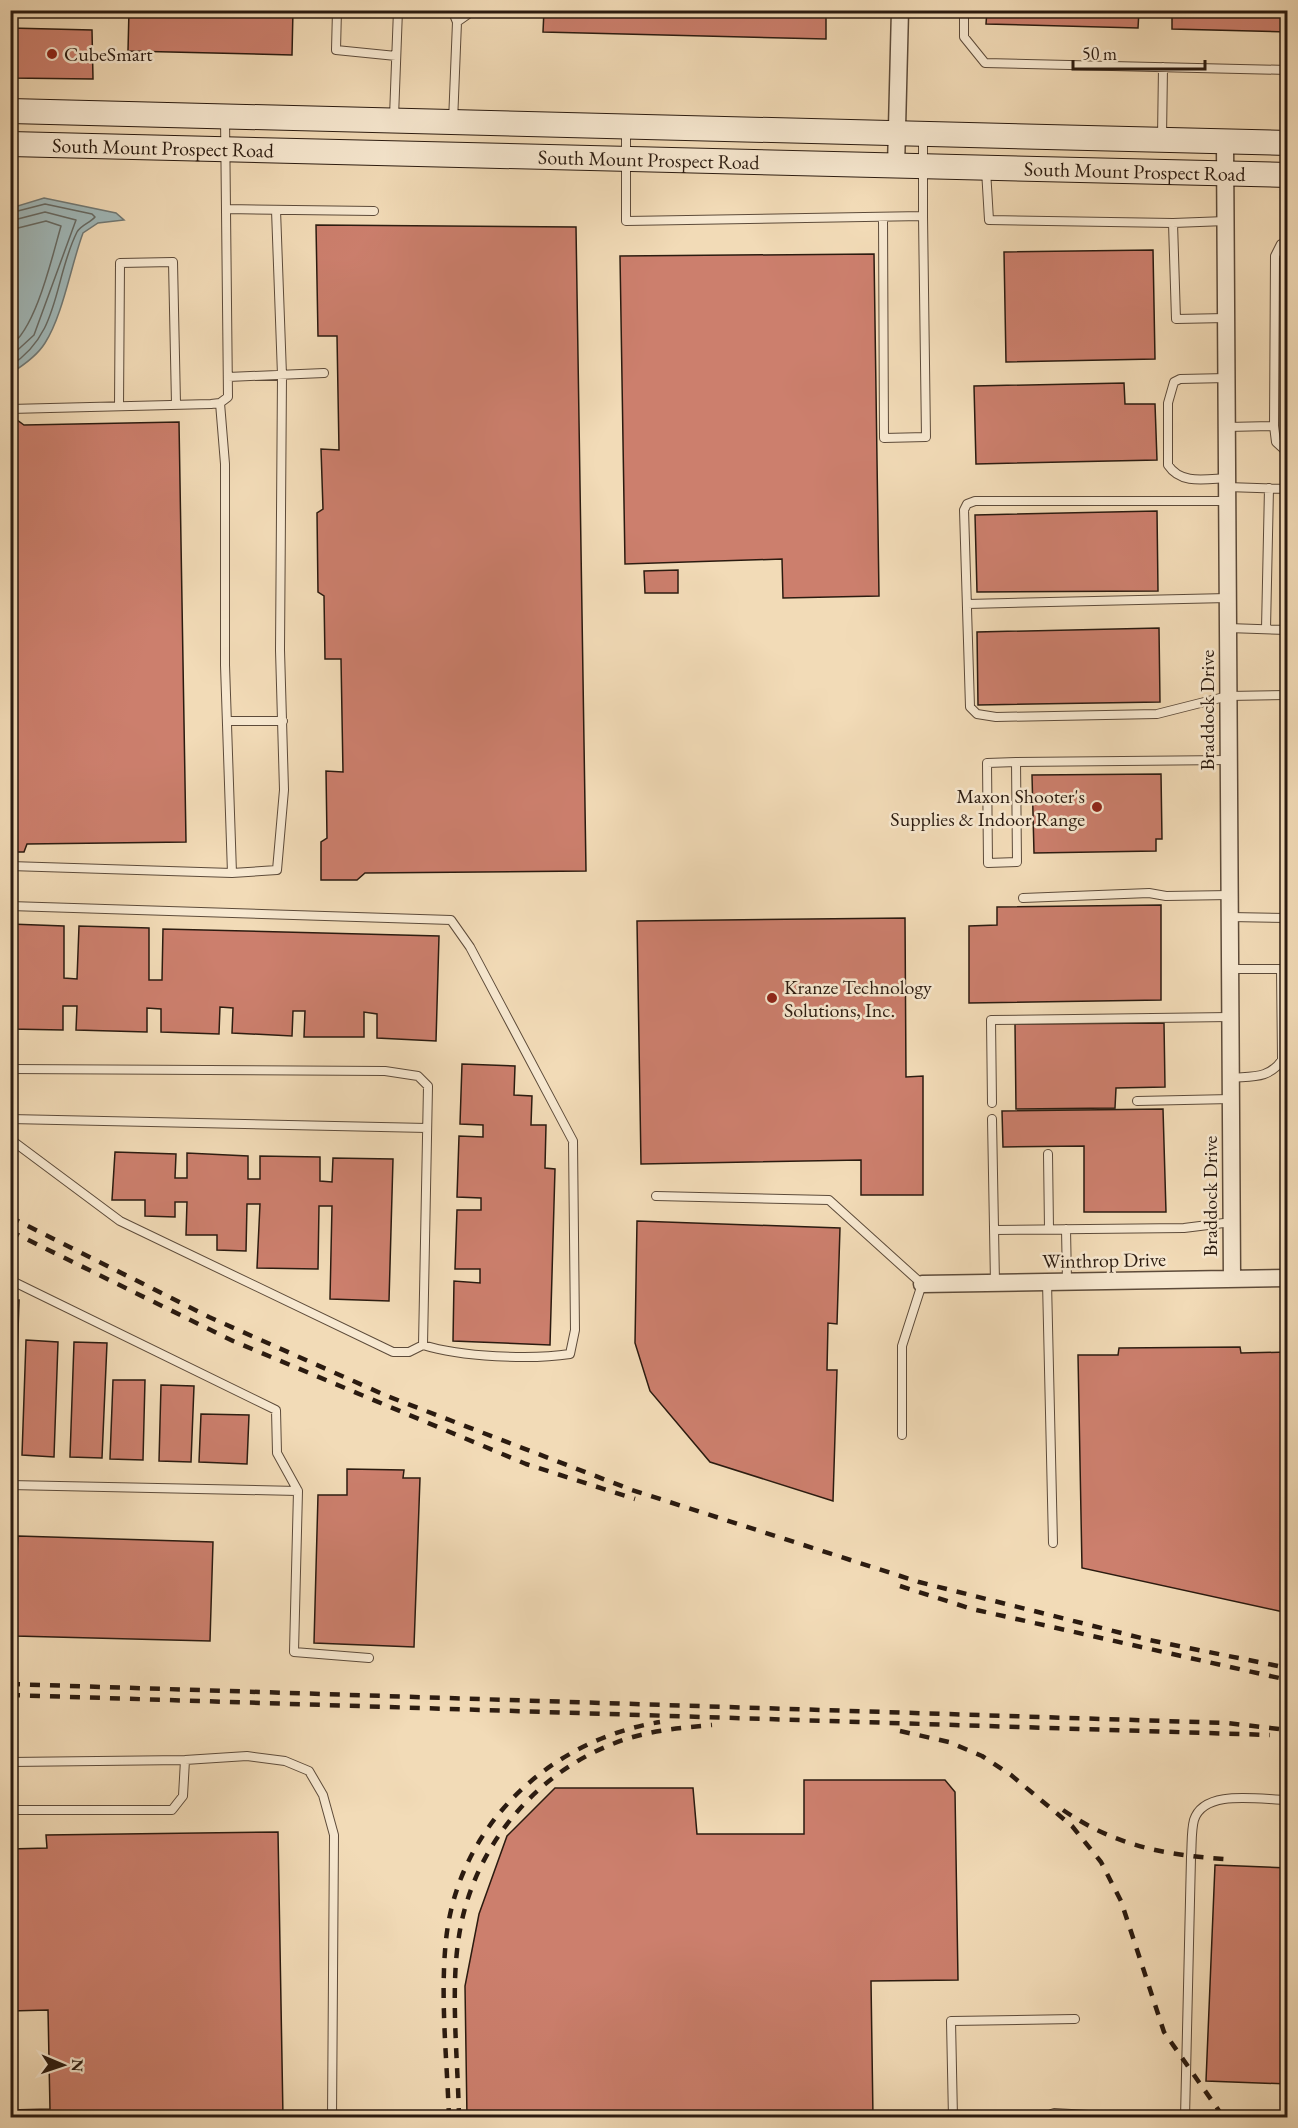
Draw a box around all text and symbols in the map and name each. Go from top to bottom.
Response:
scale bar [1073,33,1205,71]
place label: CubeSmart [64,41,153,67]
text: 50 m [1082,42,1117,65]
marker: CubeSmart [45,47,59,61]
street label: South Mount Prospect Road [52,132,275,163]
street label: South Mount Prospect Road [538,144,761,175]
street label: South Mount Prospect Road [1024,156,1247,187]
street label: Braddock Drive [1194,649,1220,770]
place label: Maxon Shooter's Supplies & Indoor Range [890,783,1085,832]
marker: Maxon Shooter's Supplies & Indoor Range [1090,800,1104,814]
place label: Kranze Technology Solutions, Inc. [784,974,932,1023]
marker: Kranze Technology Solutions, Inc. [765,991,779,1005]
street label: Braddock Drive [1197,1135,1223,1256]
street label: Winthrop Drive [1042,1246,1166,1274]
north arrow [33,2035,93,2095]
text: N [67,2059,88,2072]

